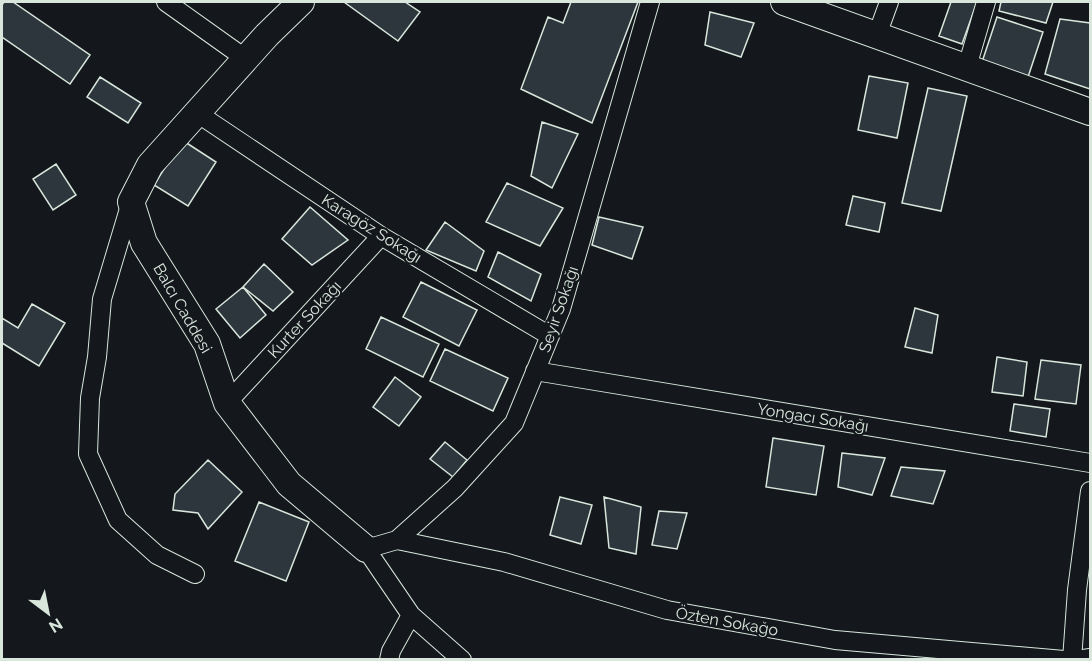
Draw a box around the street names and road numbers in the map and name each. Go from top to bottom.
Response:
street label: Karagöz Sokağı [318,190,425,267]
street label: Balcı Caddesi [149,260,216,356]
street label: Seyir Sokağı [535,263,582,355]
street label: Kurter Sokağı [264,277,345,362]
street label: Yongacı Sokağı [756,399,870,436]
street label: Özten Sokağo [674,602,780,640]

